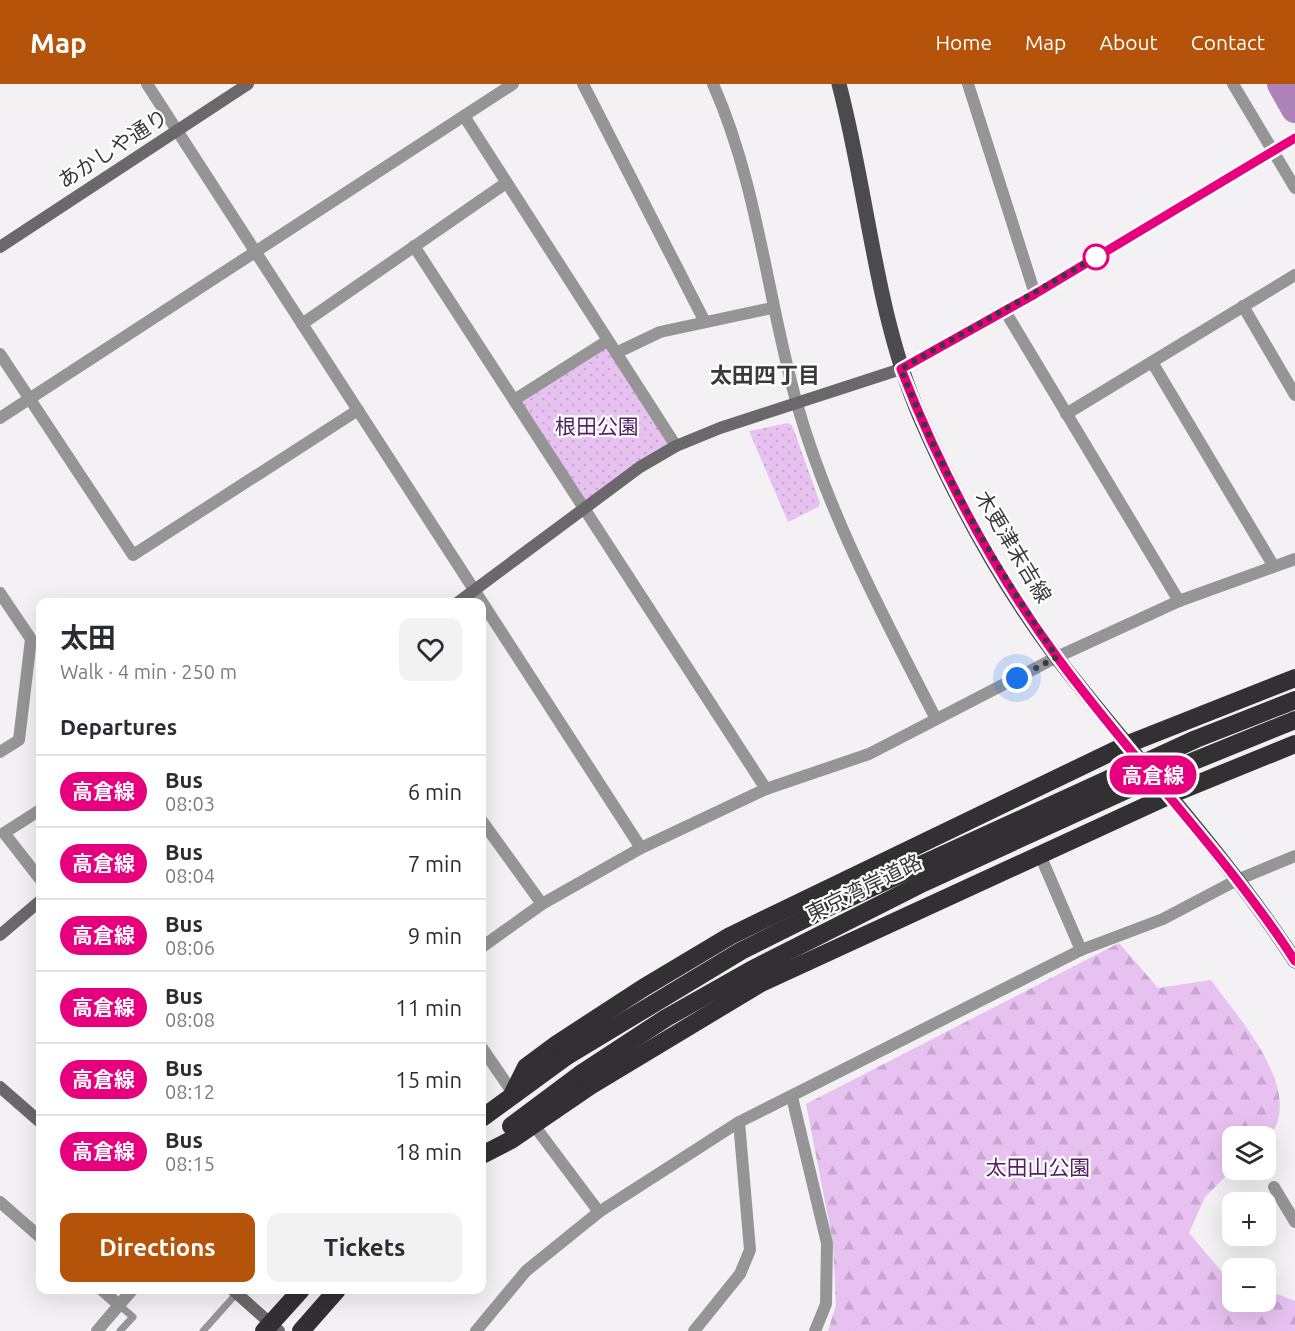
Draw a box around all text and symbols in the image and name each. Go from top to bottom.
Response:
text: Map [30,27,87,58]
text: Home [935,30,992,54]
text: Map [1025,30,1066,54]
text: About [1099,30,1158,54]
text: Contact [1191,30,1265,54]
street label: あかしや通り [53,104,172,192]
unlabelled marker [1083,244,1109,270]
district label: 太田四丁目 [710,362,820,387]
park label: 根田公園 [555,414,639,438]
street label: 木更津末吉線 [971,486,1057,607]
button: heart [399,618,462,681]
text: 太田 [60,622,116,653]
text: Walk · 4 min · 250 m [60,660,237,683]
your location [1002,663,1032,693]
text: Departures [60,714,177,739]
line badge: 高倉線 [1118,756,1188,794]
text: 高倉線 [1122,763,1185,787]
text: Bus [165,767,203,792]
text: 高倉線 [72,779,135,803]
text: 6 min [408,779,462,804]
text: 08:03 [165,792,215,815]
text: Bus [165,839,203,864]
street label: 東京湾岸道路 [802,849,925,926]
text: 高倉線 [72,851,135,875]
text: 7 min [408,851,462,876]
text: 08:04 [165,864,215,887]
text: Bus [165,911,203,936]
text: 高倉線 [72,923,135,947]
text: 9 min [408,923,462,948]
text: 08:06 [165,936,215,959]
text: Bus [165,983,203,1008]
text: 高倉線 [72,995,135,1019]
text: 11 min [395,995,462,1020]
text: 08:08 [165,1008,215,1031]
text: Bus [165,1055,203,1080]
text: 高倉線 [72,1067,135,1091]
text: 15 min [395,1067,462,1092]
text: 08:12 [165,1080,215,1103]
map controls [1222,1126,1276,1312]
button: layers [1222,1126,1276,1180]
text: Bus [165,1127,203,1152]
text: 高倉線 [72,1139,135,1163]
text: 18 min [395,1139,462,1164]
text: 08:15 [165,1152,215,1175]
park label: 太田山公園 [986,1155,1091,1179]
button: + [1222,1192,1276,1246]
button: Directions [60,1213,255,1282]
button: Tickets [267,1213,462,1282]
button: − [1222,1258,1276,1312]

